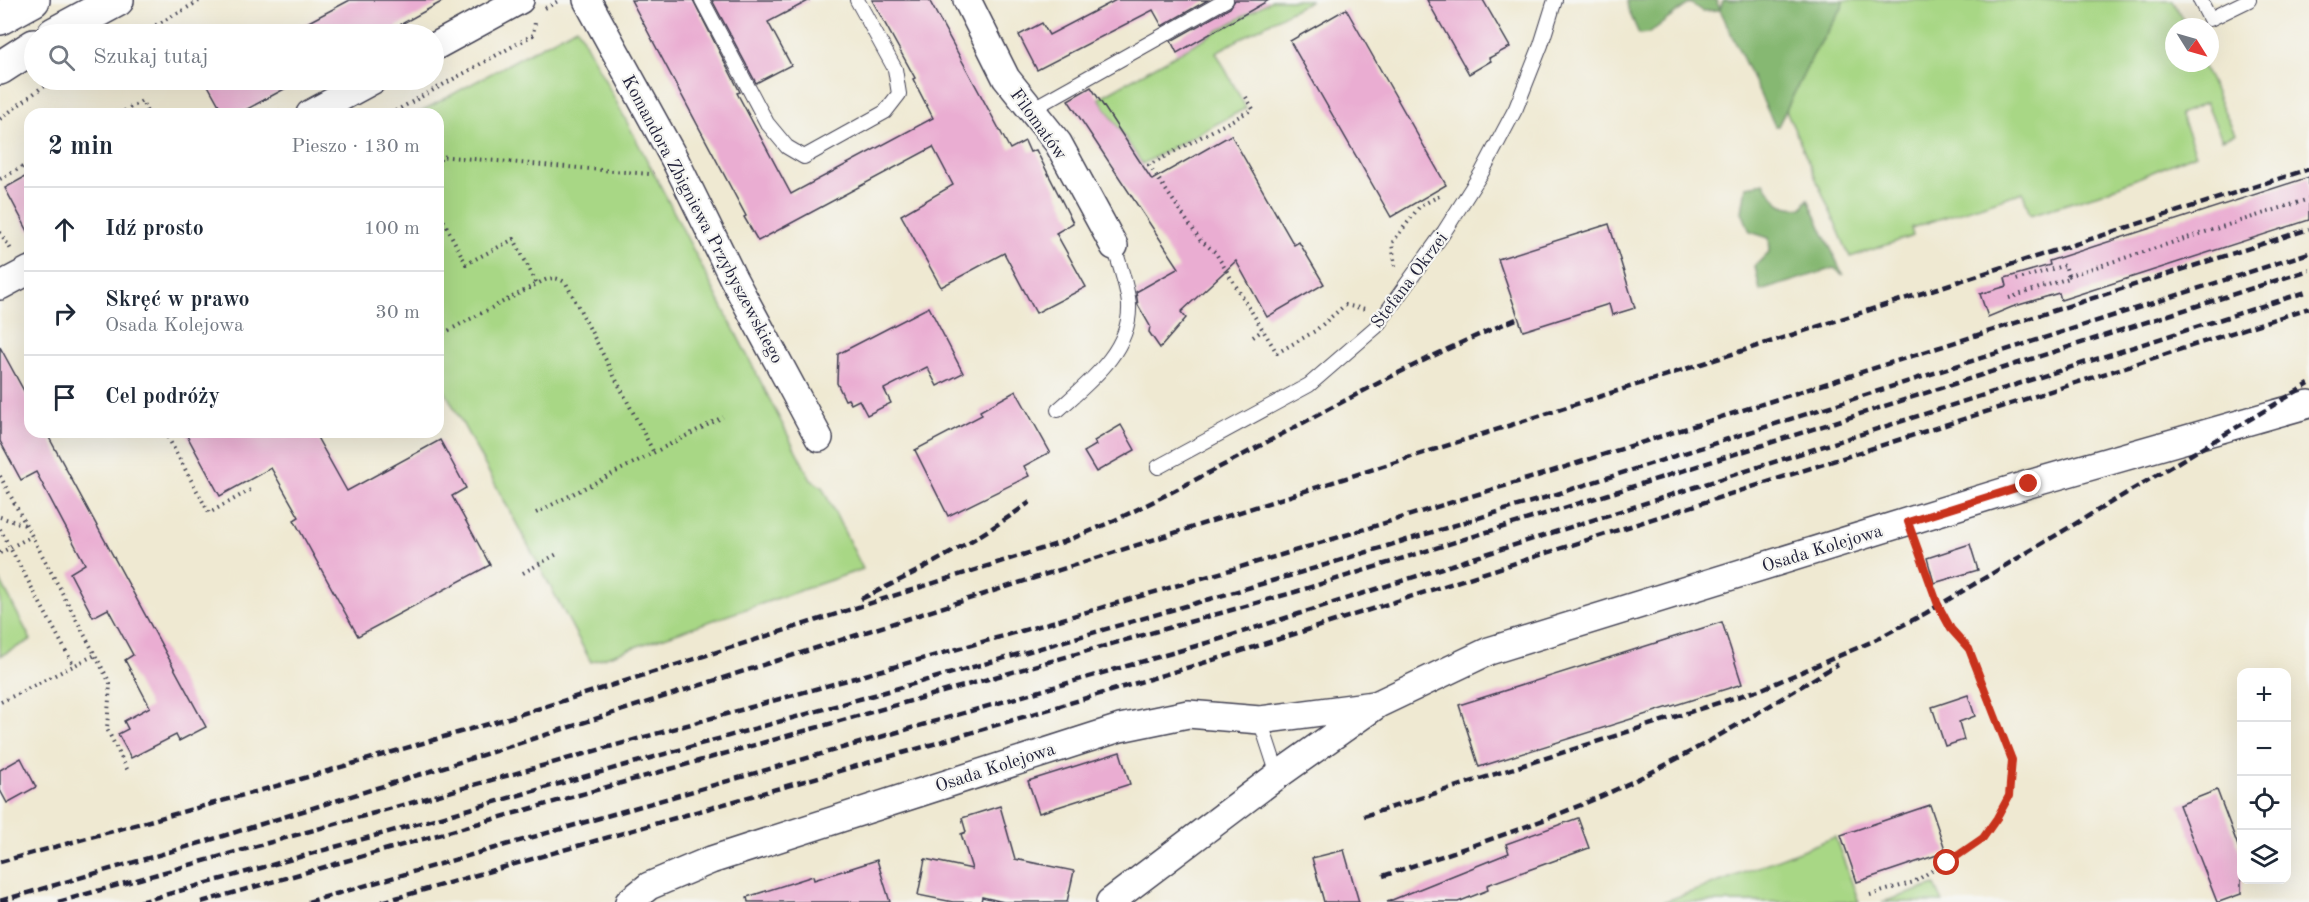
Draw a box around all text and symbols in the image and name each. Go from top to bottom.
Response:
north arrow [2165,18,2219,72]
search box [24,24,444,90]
icon: search [45,41,78,74]
text: Szukaj tutaj [93,46,209,68]
street label: Komandora Zbigniewa Przybyszewskiego [618,72,786,367]
street label: Filomatów [1007,86,1070,163]
text: 2 min [48,134,113,160]
text: Pieszo · 130 m [291,137,420,157]
icon: ahead [48,213,81,246]
text: Idź prosto [105,218,204,240]
text: 100 m [364,219,420,239]
street label: Stefana Okrzei [1368,229,1452,332]
text: Skręć w prawo [105,289,250,311]
icon: right [48,297,81,330]
text: 30 m [375,303,420,323]
text: Osada Kolejowa [105,316,244,336]
icon: arrive [48,381,81,414]
text: Cel podróży [105,386,220,408]
route end [2015,470,2041,496]
street label: Osada Kolejowa [1760,522,1885,576]
map controls [2237,668,2291,884]
button: + [2237,668,2291,722]
button: − [2237,722,2291,776]
street label: Osada Kolejowa [933,740,1058,796]
button: locate [2237,776,2291,830]
button: layers [2237,830,2291,884]
route start [1933,849,1959,875]

